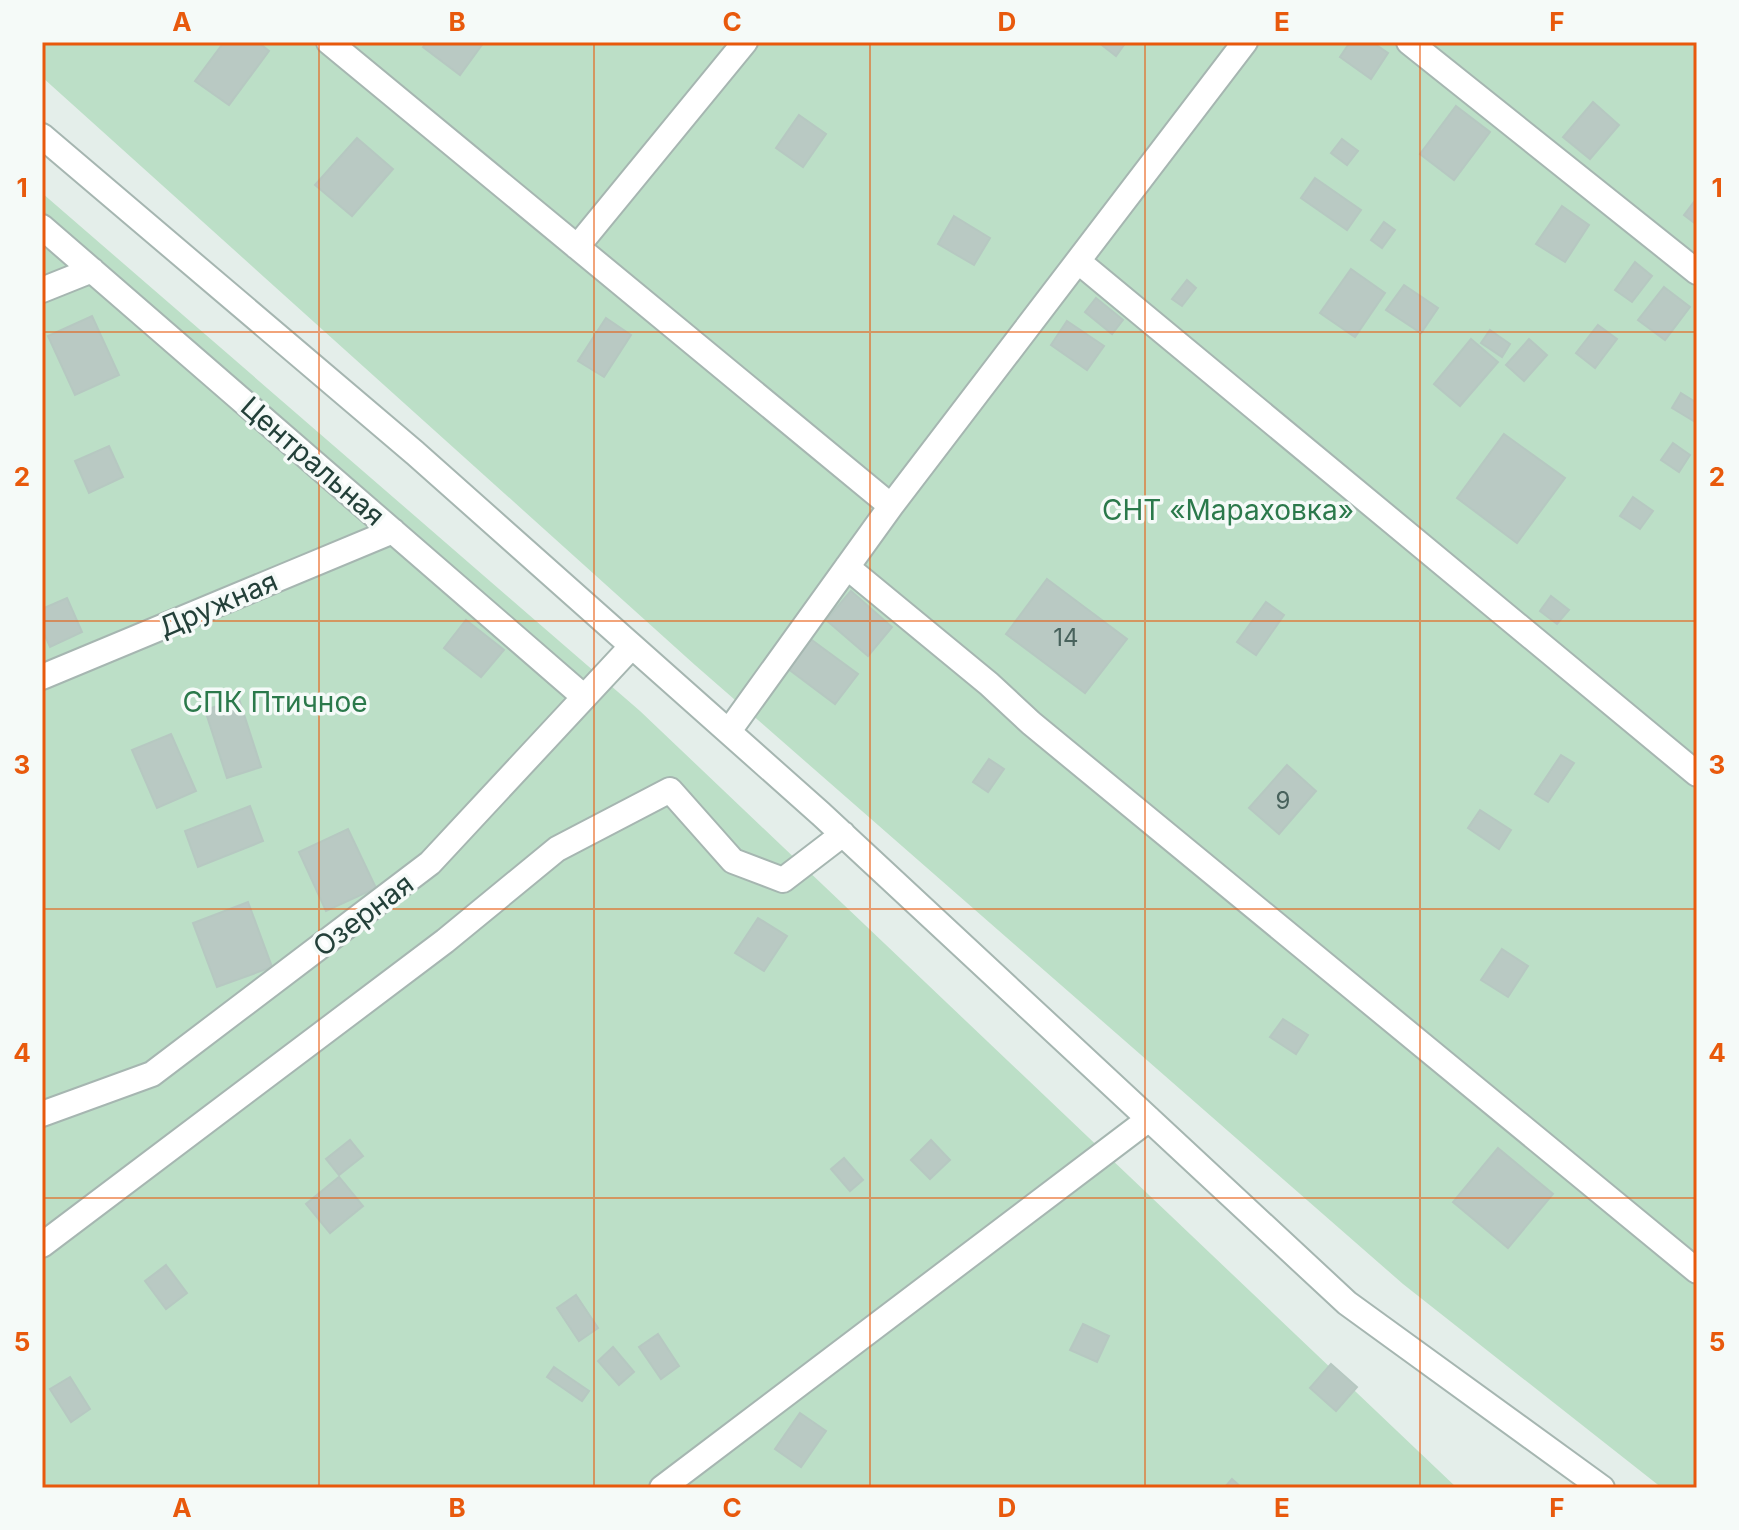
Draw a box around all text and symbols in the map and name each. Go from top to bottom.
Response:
text: A [172,6,192,37]
text: B [448,6,466,37]
text: C [722,6,742,37]
text: D [998,6,1016,37]
text: E [1274,6,1290,37]
text: F [1549,6,1565,37]
text: 1 [16,172,28,203]
text: 1 [1711,172,1723,203]
street label: Центральная [234,389,392,533]
text: 2 [14,461,30,492]
text: 2 [1709,461,1725,492]
park label: СНТ «Мараховка» [1102,493,1354,527]
street label: Дружная [153,564,283,644]
house number: 14 [1053,623,1079,652]
park label: СПК Птичное [182,685,368,719]
text: 3 [14,749,30,780]
text: 3 [1709,749,1725,780]
house number: 9 [1276,786,1290,815]
street label: Озерная [306,866,420,964]
text: 4 [13,1037,31,1068]
text: 4 [1708,1037,1726,1068]
text: 5 [14,1326,30,1357]
text: 5 [1709,1326,1725,1357]
text: A [172,1492,192,1523]
text: B [448,1492,466,1523]
text: C [722,1492,742,1523]
text: D [998,1492,1016,1523]
text: E [1274,1492,1290,1523]
text: F [1549,1492,1565,1523]

